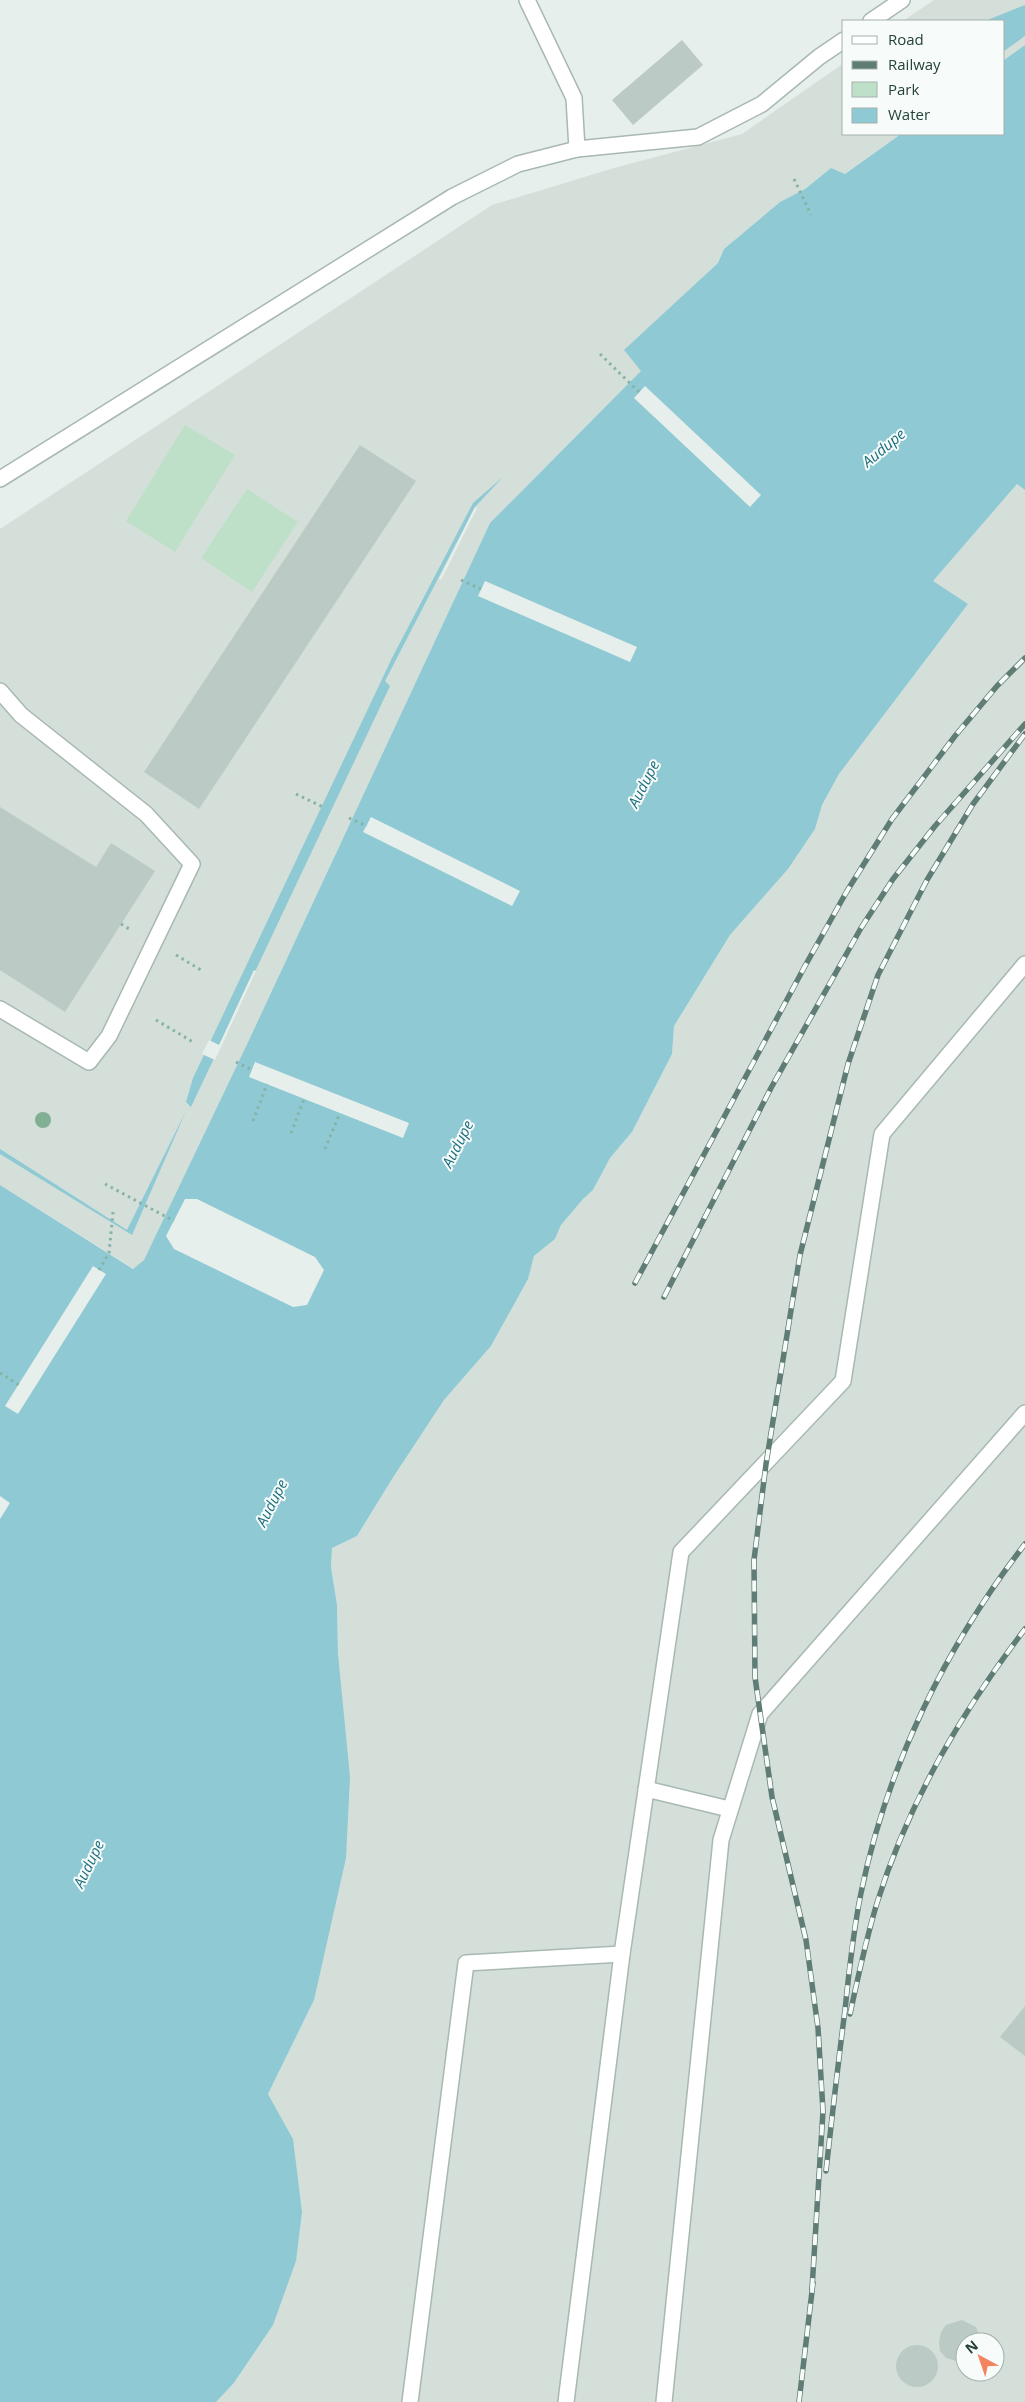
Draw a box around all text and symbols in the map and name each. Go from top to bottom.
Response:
legend [842,20,1005,135]
text: Road [888,29,924,49]
text: Railway [888,54,941,74]
text: Park [888,79,919,99]
text: Water [888,104,930,124]
water label: Audupe [857,423,910,472]
water label: Audupe [622,756,664,811]
water label: Audupe [436,1116,478,1171]
water label: Audupe [250,1475,292,1530]
water label: Audupe [68,1836,108,1892]
north arrow [955,2332,1005,2382]
text: N [961,2336,982,2358]

